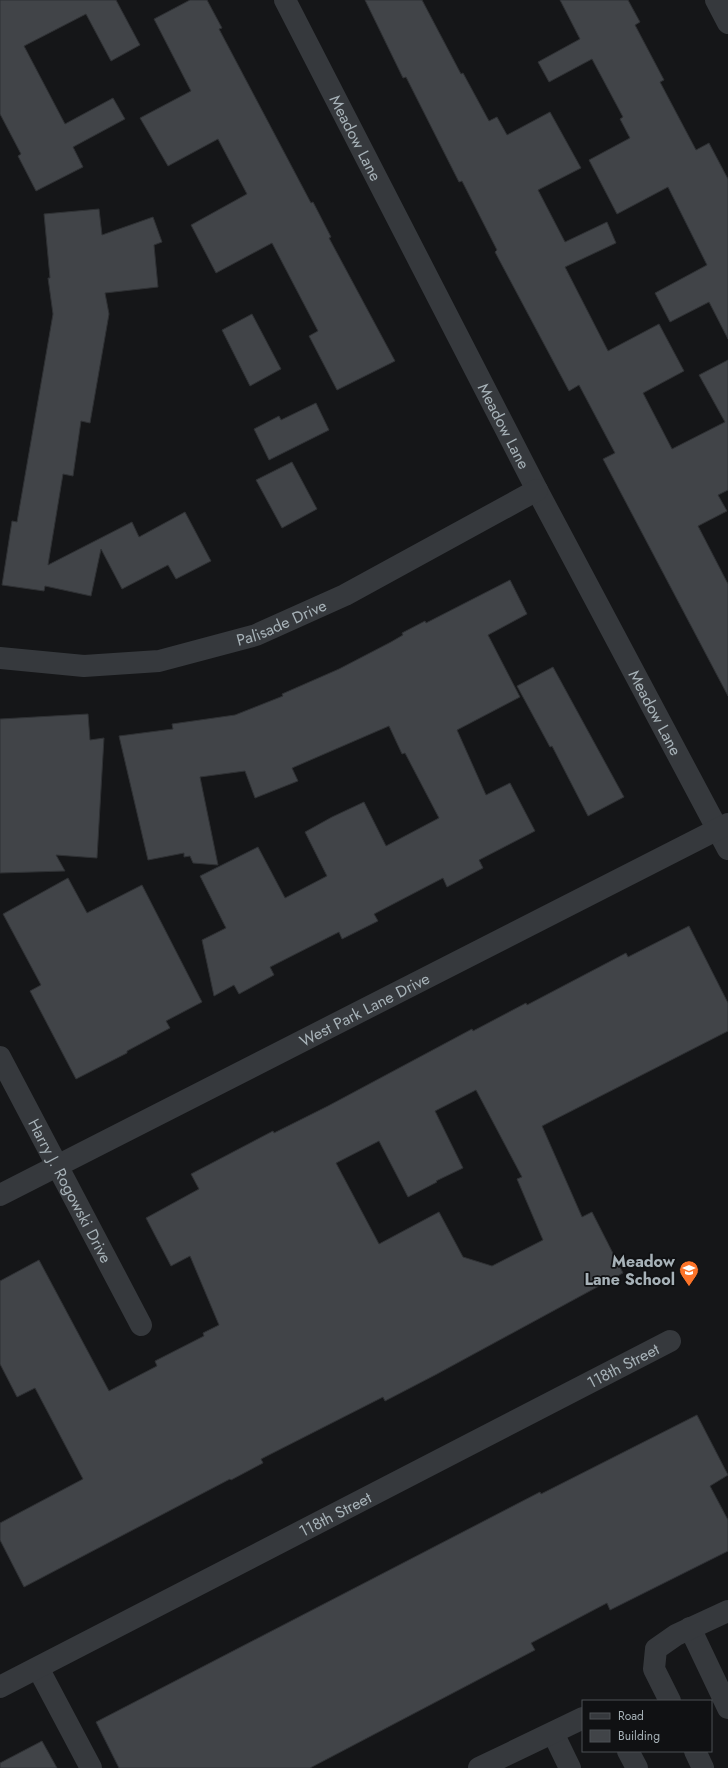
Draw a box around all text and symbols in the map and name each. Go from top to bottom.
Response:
street label: Meadow Lane [324,91,387,185]
street label: Meadow Lane [472,379,535,473]
street label: Palisade Drive [234,594,330,652]
street label: Meadow Lane [623,666,687,760]
street label: West Park Lane Drive [296,967,434,1053]
street label: Harry J. Rogowski Drive [22,1115,117,1267]
place label: Meadow Lane School [585,1250,676,1291]
school or university icon: Meadow Lane School [678,1259,700,1287]
street label: 118th Street [583,1338,663,1394]
street label: 118th Street [295,1486,375,1543]
legend [582,1700,712,1752]
text: Road [618,1707,644,1725]
text: Building [618,1727,660,1745]

